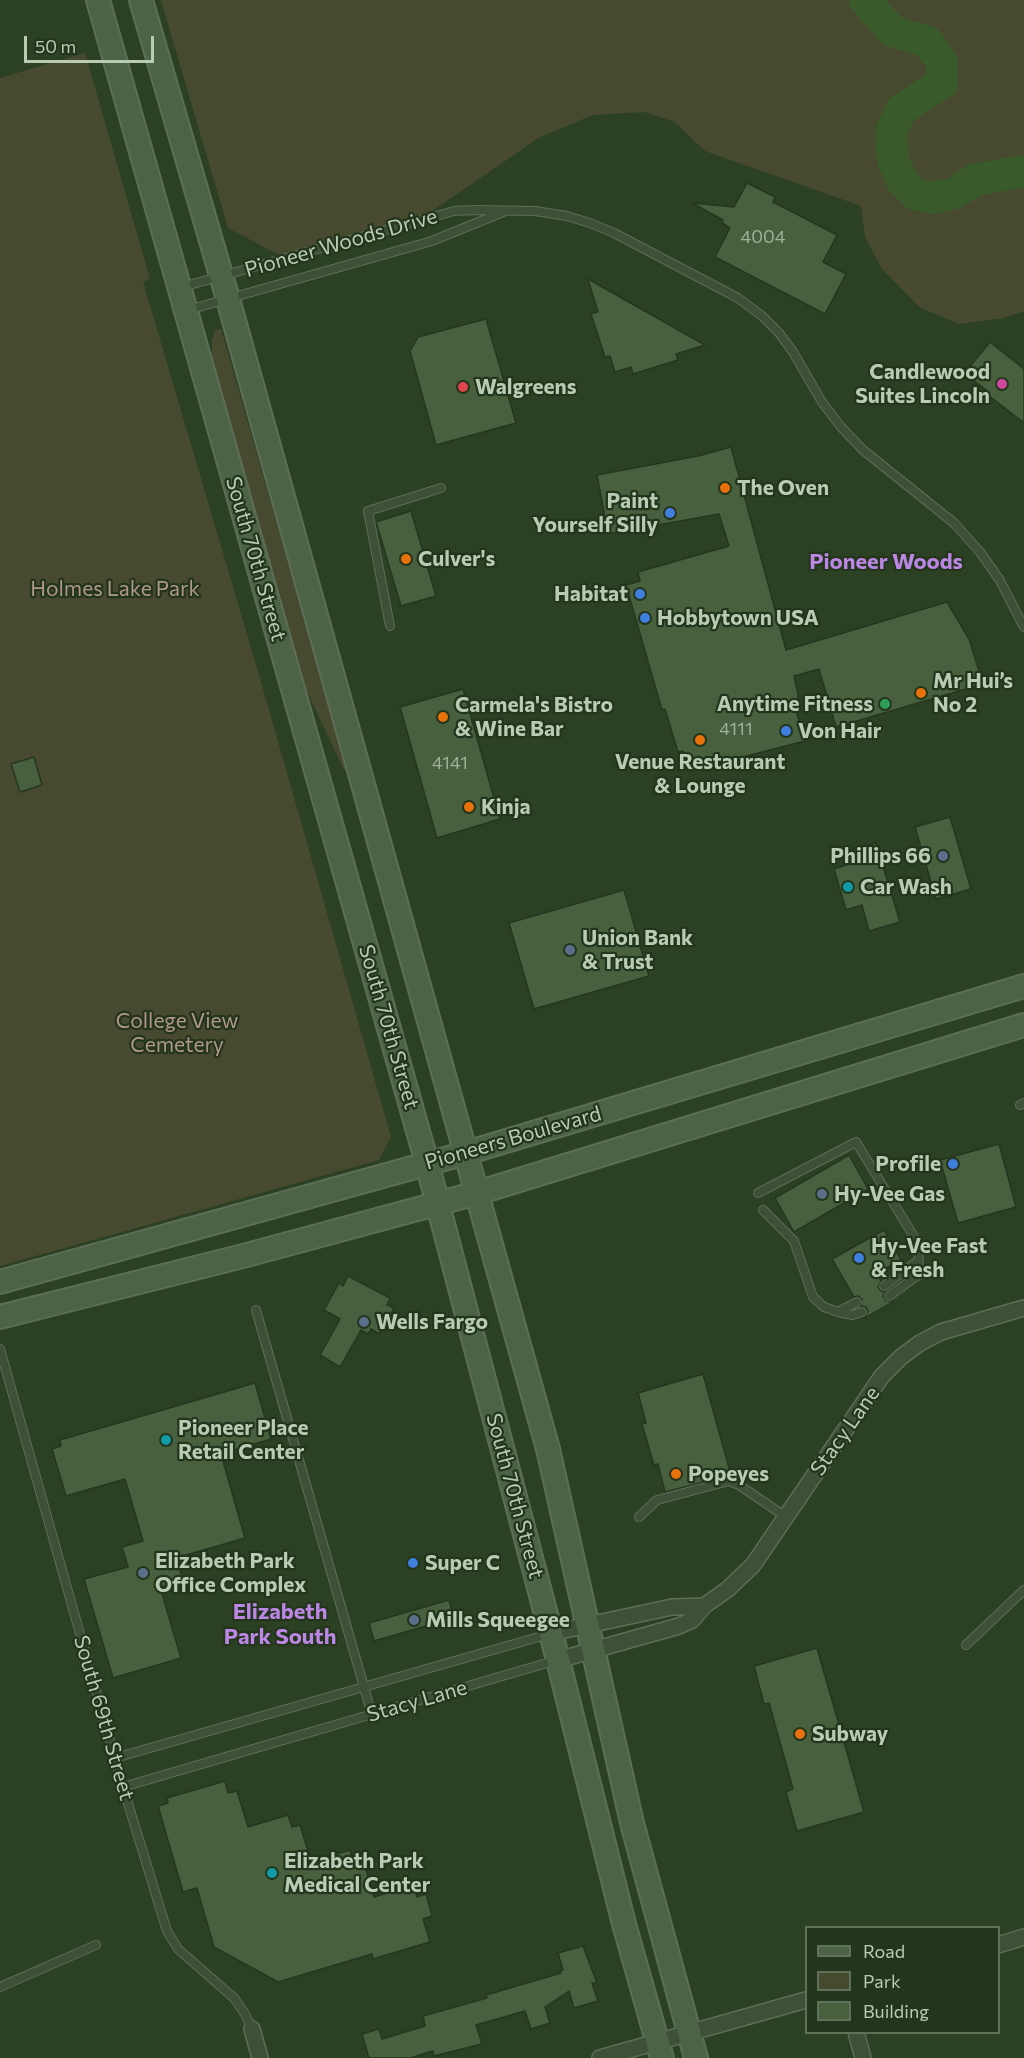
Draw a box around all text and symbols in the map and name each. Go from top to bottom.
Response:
scale bar [27,24,158,62]
text: 50 m [35,35,76,57]
street label: Pioneer Woods Drive [242,203,440,283]
house number: 4004 [740,226,786,248]
place label: Candlewood Suites Lincoln [855,359,990,409]
place label: Walgreens [475,374,577,400]
marker: Candlewood Suites Lincoln [995,377,1009,391]
marker: Walgreens [456,380,470,394]
street label: South 70th Street [220,474,292,644]
place label: The Oven [737,475,829,501]
marker: The Oven [718,481,732,495]
place label: Paint Yourself Silly [532,488,658,538]
marker: Paint Yourself Silly [663,506,677,520]
place label: Culver's [418,546,495,572]
district label: Pioneer Woods [809,549,963,575]
marker: Culver's [399,552,413,566]
park label: Holmes Lake Park [30,576,200,602]
place label: Habitat [554,581,628,607]
marker: Habitat [633,587,647,601]
place label: Hobbytown USA [657,605,819,631]
marker: Hobbytown USA [638,611,652,625]
place label: Mr Hui’s No 2 [933,668,1013,718]
marker: Mr Hui’s No 2 [914,686,928,700]
place label: Anytime Fitness [717,691,873,717]
place label: Carmela's Bistro & Wine Bar [455,692,613,742]
marker: Anytime Fitness [878,697,892,711]
marker: Carmela's Bistro & Wine Bar [436,710,450,724]
house number: 4111 [719,718,753,740]
place label: Von Hair [798,718,881,744]
marker: Von Hair [779,724,793,738]
marker: Venue Restaurant & Lounge [693,733,707,747]
place label: Venue Restaurant & Lounge [615,749,785,799]
house number: 4141 [432,752,468,774]
place label: Kinja [481,794,531,820]
marker: Kinja [462,800,476,814]
place label: Phillips 66 [830,843,931,869]
marker: Phillips 66 [936,849,950,863]
place label: Car Wash [860,874,952,900]
marker: Car Wash [841,880,855,894]
place label: Union Bank & Trust [582,925,693,975]
street label: South 70th Street [353,942,425,1112]
marker: Union Bank & Trust [563,943,577,957]
park label: College View Cemetery [116,1008,238,1058]
street label: Pioneers Boulevard [422,1101,604,1175]
place label: Profile [875,1151,941,1177]
marker: Profile [946,1157,960,1171]
place label: Hy-Vee Gas [834,1181,945,1207]
marker: Hy-Vee Gas [815,1187,829,1201]
place label: Hy-Vee Fast & Fresh [871,1233,987,1283]
marker: Hy-Vee Fast & Fresh [852,1251,866,1265]
place label: Wells Fargo [376,1309,488,1335]
marker: Wells Fargo [357,1315,371,1329]
street label: Stacy Lane [805,1382,885,1480]
street label: South 70th Street [481,1411,549,1581]
place label: Pioneer Place Retail Center [178,1415,309,1465]
marker: Pioneer Place Retail Center [159,1433,173,1447]
place label: Popeyes [688,1461,769,1487]
marker: Popeyes [669,1467,683,1481]
place label: Elizabeth Park Office Complex [155,1548,306,1598]
place label: Super C [425,1550,500,1576]
marker: Super C [406,1556,420,1570]
marker: Elizabeth Park Office Complex [136,1566,150,1580]
district label: Elizabeth Park South [224,1599,336,1651]
place label: Mills Squeegee [426,1607,570,1633]
marker: Mills Squeegee [407,1613,421,1627]
street label: South 69th Street [68,1633,140,1803]
street label: Stacy Lane [364,1675,470,1727]
place label: Subway [812,1721,888,1747]
marker: Subway [793,1727,807,1741]
place label: Elizabeth Park Medical Center [284,1848,430,1898]
marker: Elizabeth Park Medical Center [265,1866,279,1880]
legend [805,1926,1000,2034]
text: Road [863,1940,905,1962]
text: Park [863,1970,901,1992]
text: Building [863,2000,929,2022]

